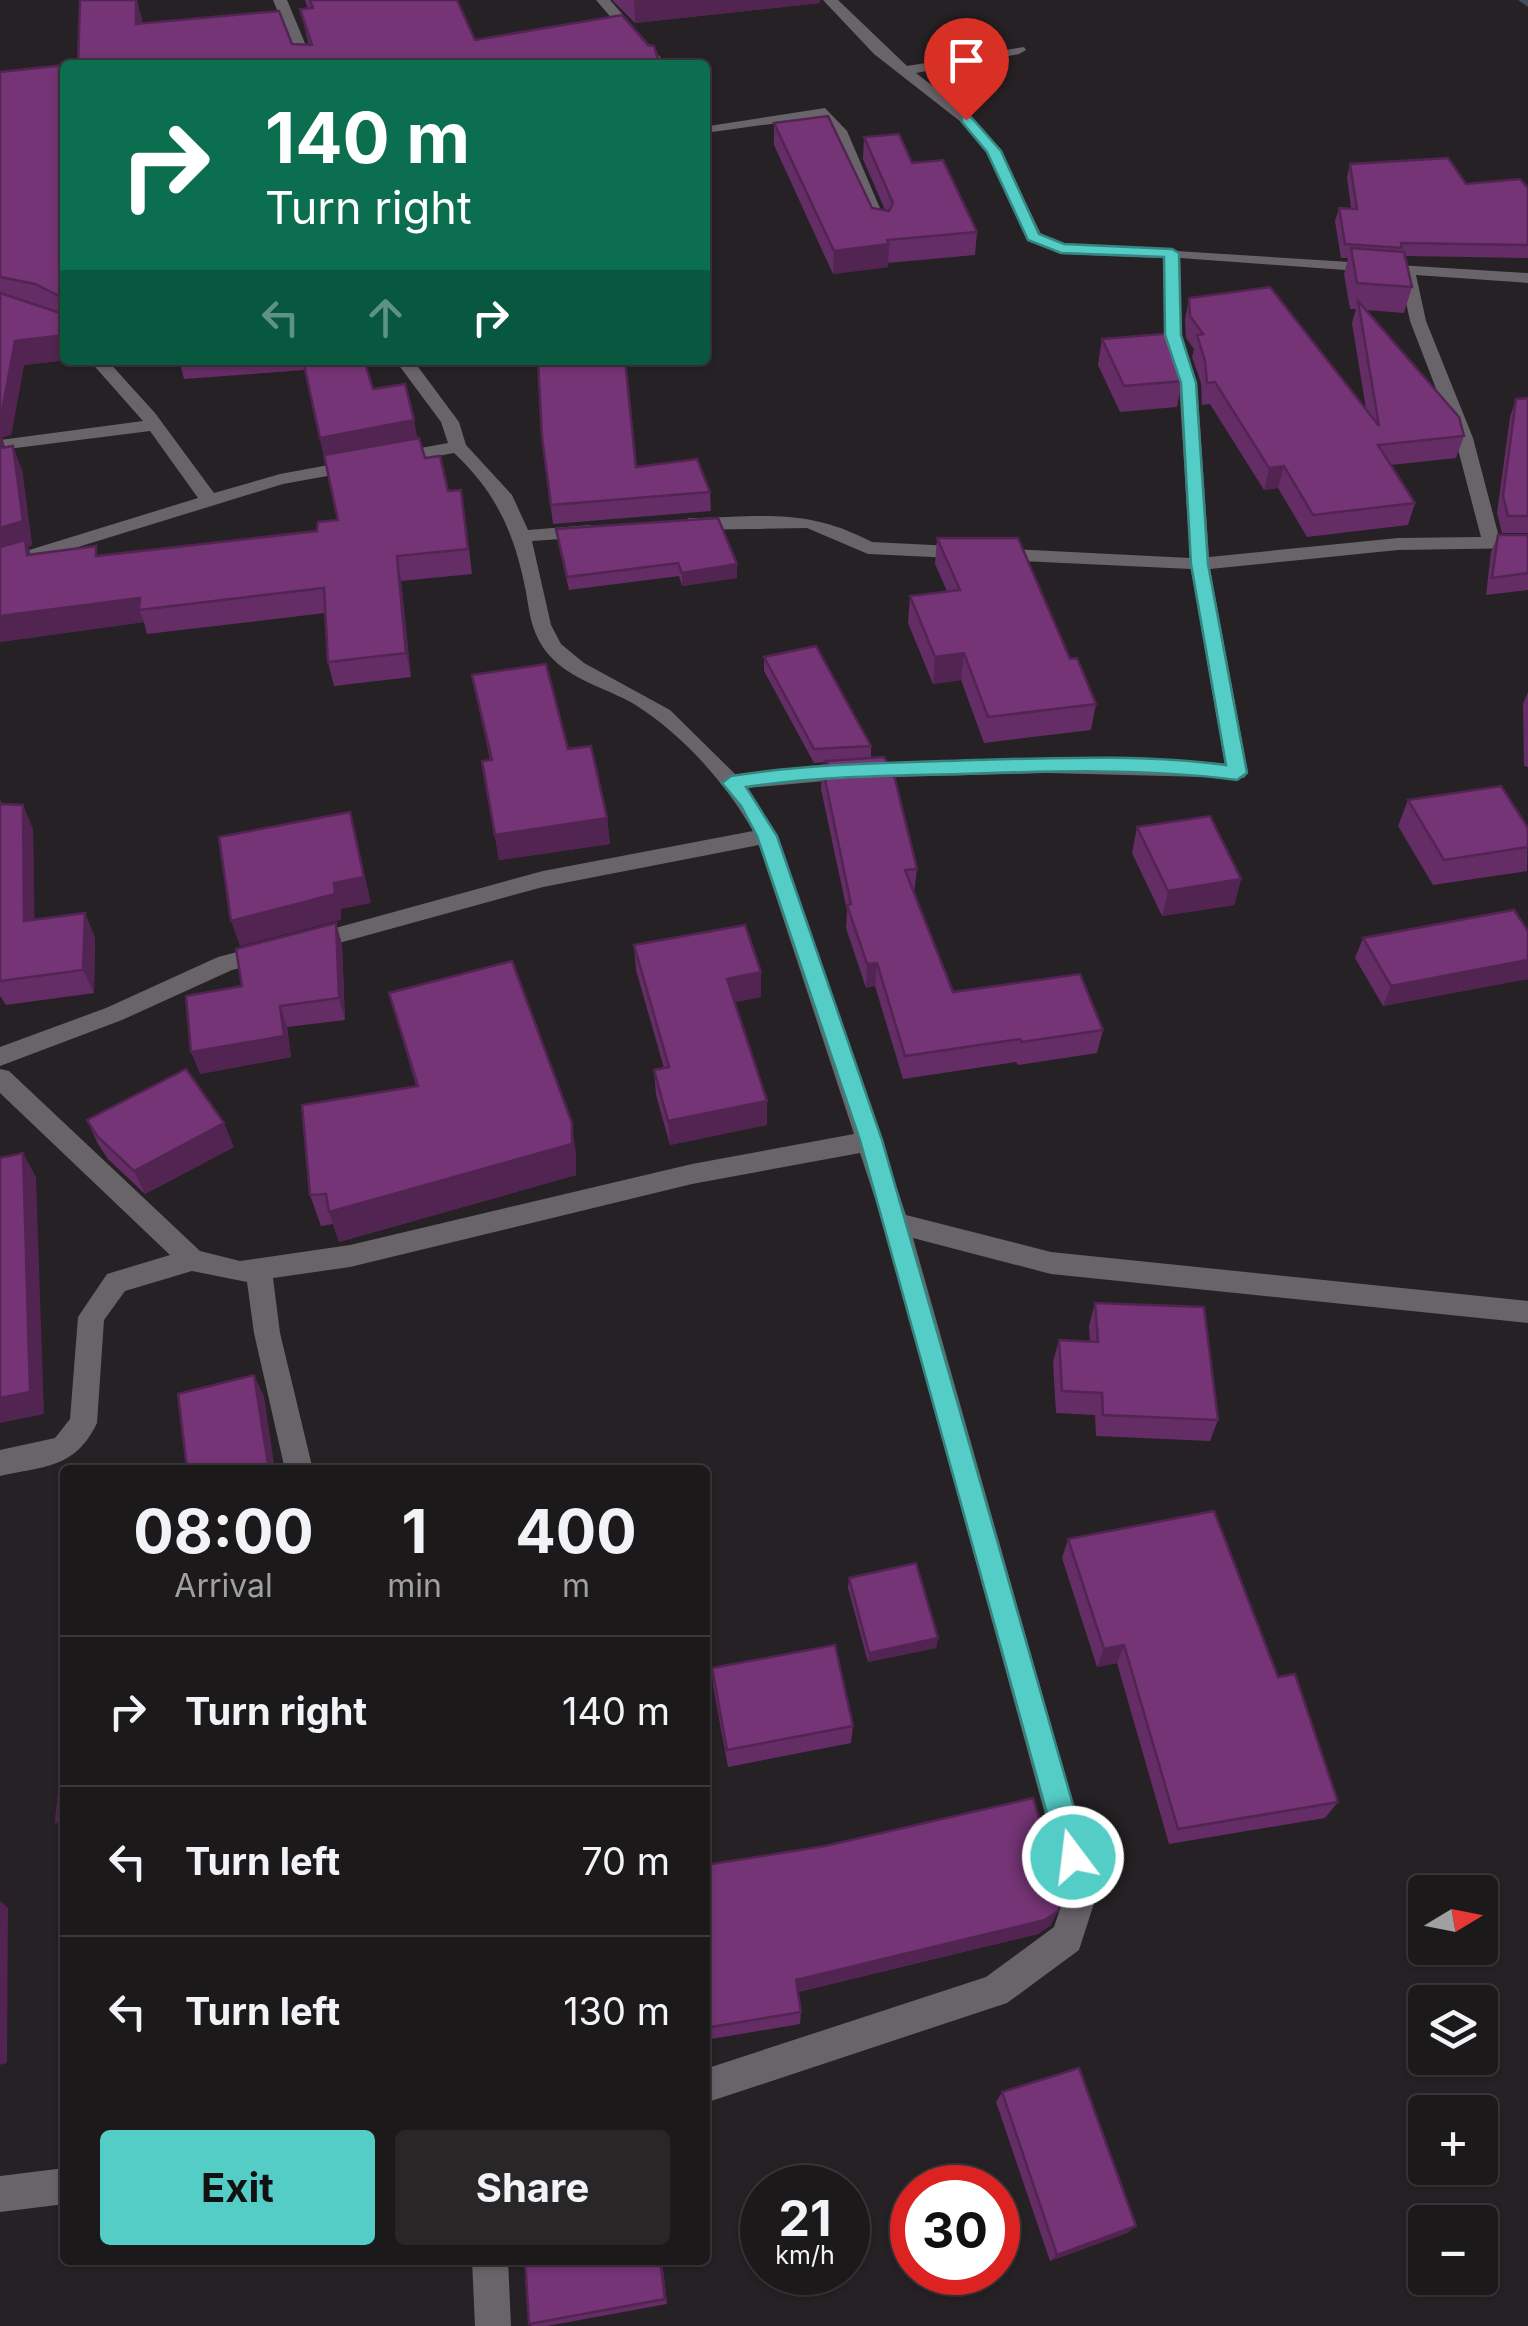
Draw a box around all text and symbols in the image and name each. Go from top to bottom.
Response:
pin [924,18,1009,121]
icon: arrive [939,33,994,88]
text: 140 m [265,95,470,180]
icon: right [100,100,230,230]
text: Turn right [265,180,472,235]
icon: left [253,290,308,345]
icon: ahead [358,290,413,345]
icon: right [463,290,518,345]
text: 08:00 [133,1495,314,1567]
text: 1 [402,1495,427,1567]
text: 400 [515,1495,637,1567]
text: Arrival [174,1566,273,1605]
text: min [387,1566,442,1605]
text: m [562,1566,590,1605]
icon: right [100,1684,155,1739]
text: Turn right [185,1688,367,1734]
text: 140 m [562,1688,670,1734]
position arrow [1021,1805,1125,1909]
icon: left [100,1834,155,1889]
text: Turn left [185,1838,340,1884]
text: 70 m [581,1838,670,1884]
north arrow [1408,1875,1498,1965]
map controls [1408,1875,1498,2295]
icon: left [100,1984,155,2039]
button: layers [1408,1985,1498,2075]
text: Turn left [185,1988,340,2034]
text: 130 m [563,1988,670,2034]
button: + [1408,2095,1498,2185]
button: Exit [100,2130,375,2245]
button: Share [395,2130,670,2245]
speed limit sign: 30 [890,2165,1020,2295]
text: 21 [778,2188,832,2248]
button: − [1408,2205,1498,2295]
text: km/h [775,2240,835,2270]

